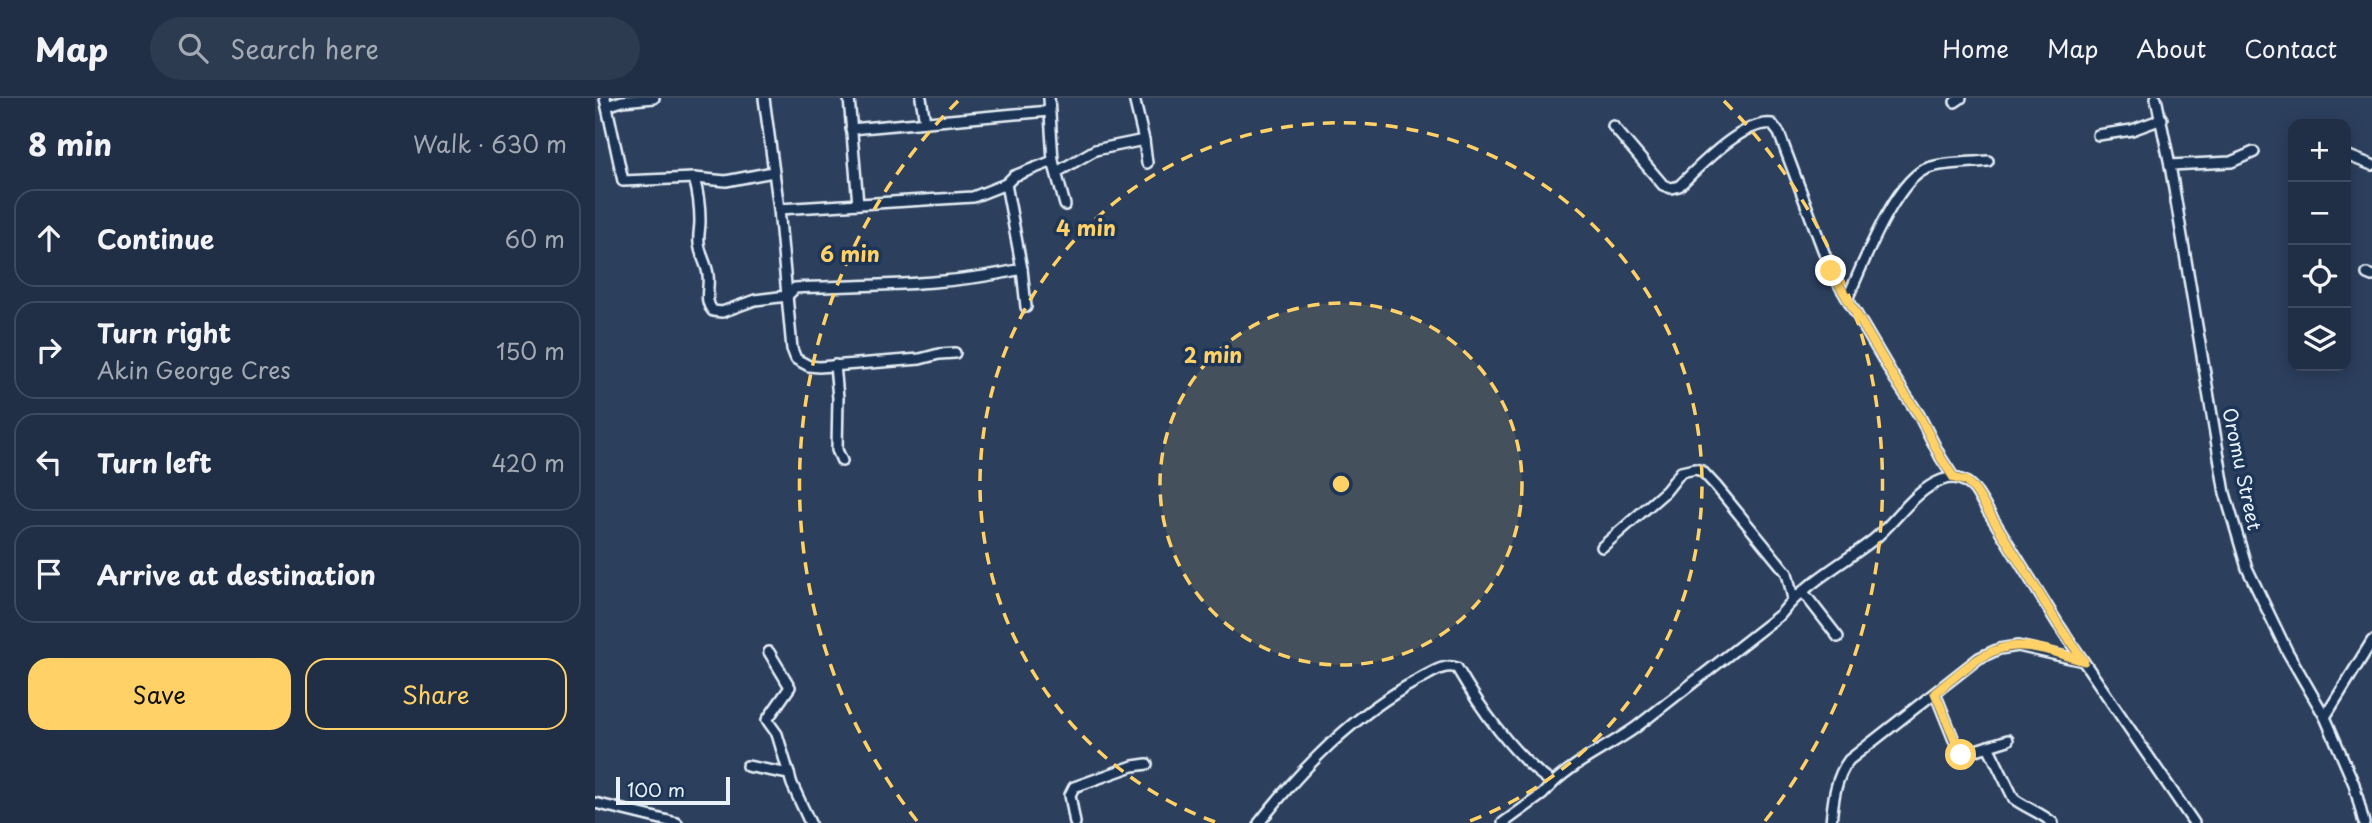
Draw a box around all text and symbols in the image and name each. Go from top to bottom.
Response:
search box [150,17,640,80]
text: Map [35,23,108,73]
icon: search [174,29,212,67]
text: Search here [230,29,379,68]
text: Home [1942,30,2009,66]
text: Map [2047,30,2098,66]
text: About [2136,30,2206,66]
text: Contact [2244,30,2337,66]
map controls [2288,119,2351,371]
button: + [2288,119,2351,182]
text: 8 min [28,121,112,166]
text: Walk · 630 m [413,126,567,161]
button: − [2288,182,2351,245]
text: 4 min [1056,211,1116,243]
icon: ahead [30,219,68,257]
text: Continue [97,219,214,258]
text: 60 m [505,221,565,256]
text: 6 min [820,237,880,269]
button: locate [2288,245,2351,308]
route end [1815,255,1846,286]
button: layers [2288,308,2351,371]
text: Turn right [97,313,231,352]
icon: right [30,331,68,369]
text: 150 m [496,333,565,368]
text: 2 min [1184,338,1242,370]
text: Akin George Cres [97,352,291,387]
street label: Oromu Street [2216,405,2270,533]
icon: left [30,443,68,481]
text: Turn left [97,443,212,482]
text: 420 m [491,445,565,480]
centre of rings [1329,472,1353,496]
icon: arrive [30,555,68,593]
text: Arrive at destination [97,555,376,594]
button: Save [28,658,291,730]
button: Share [305,658,567,730]
route start [1945,739,1976,770]
scale bar [616,774,730,806]
text: 100 m [627,775,685,803]

